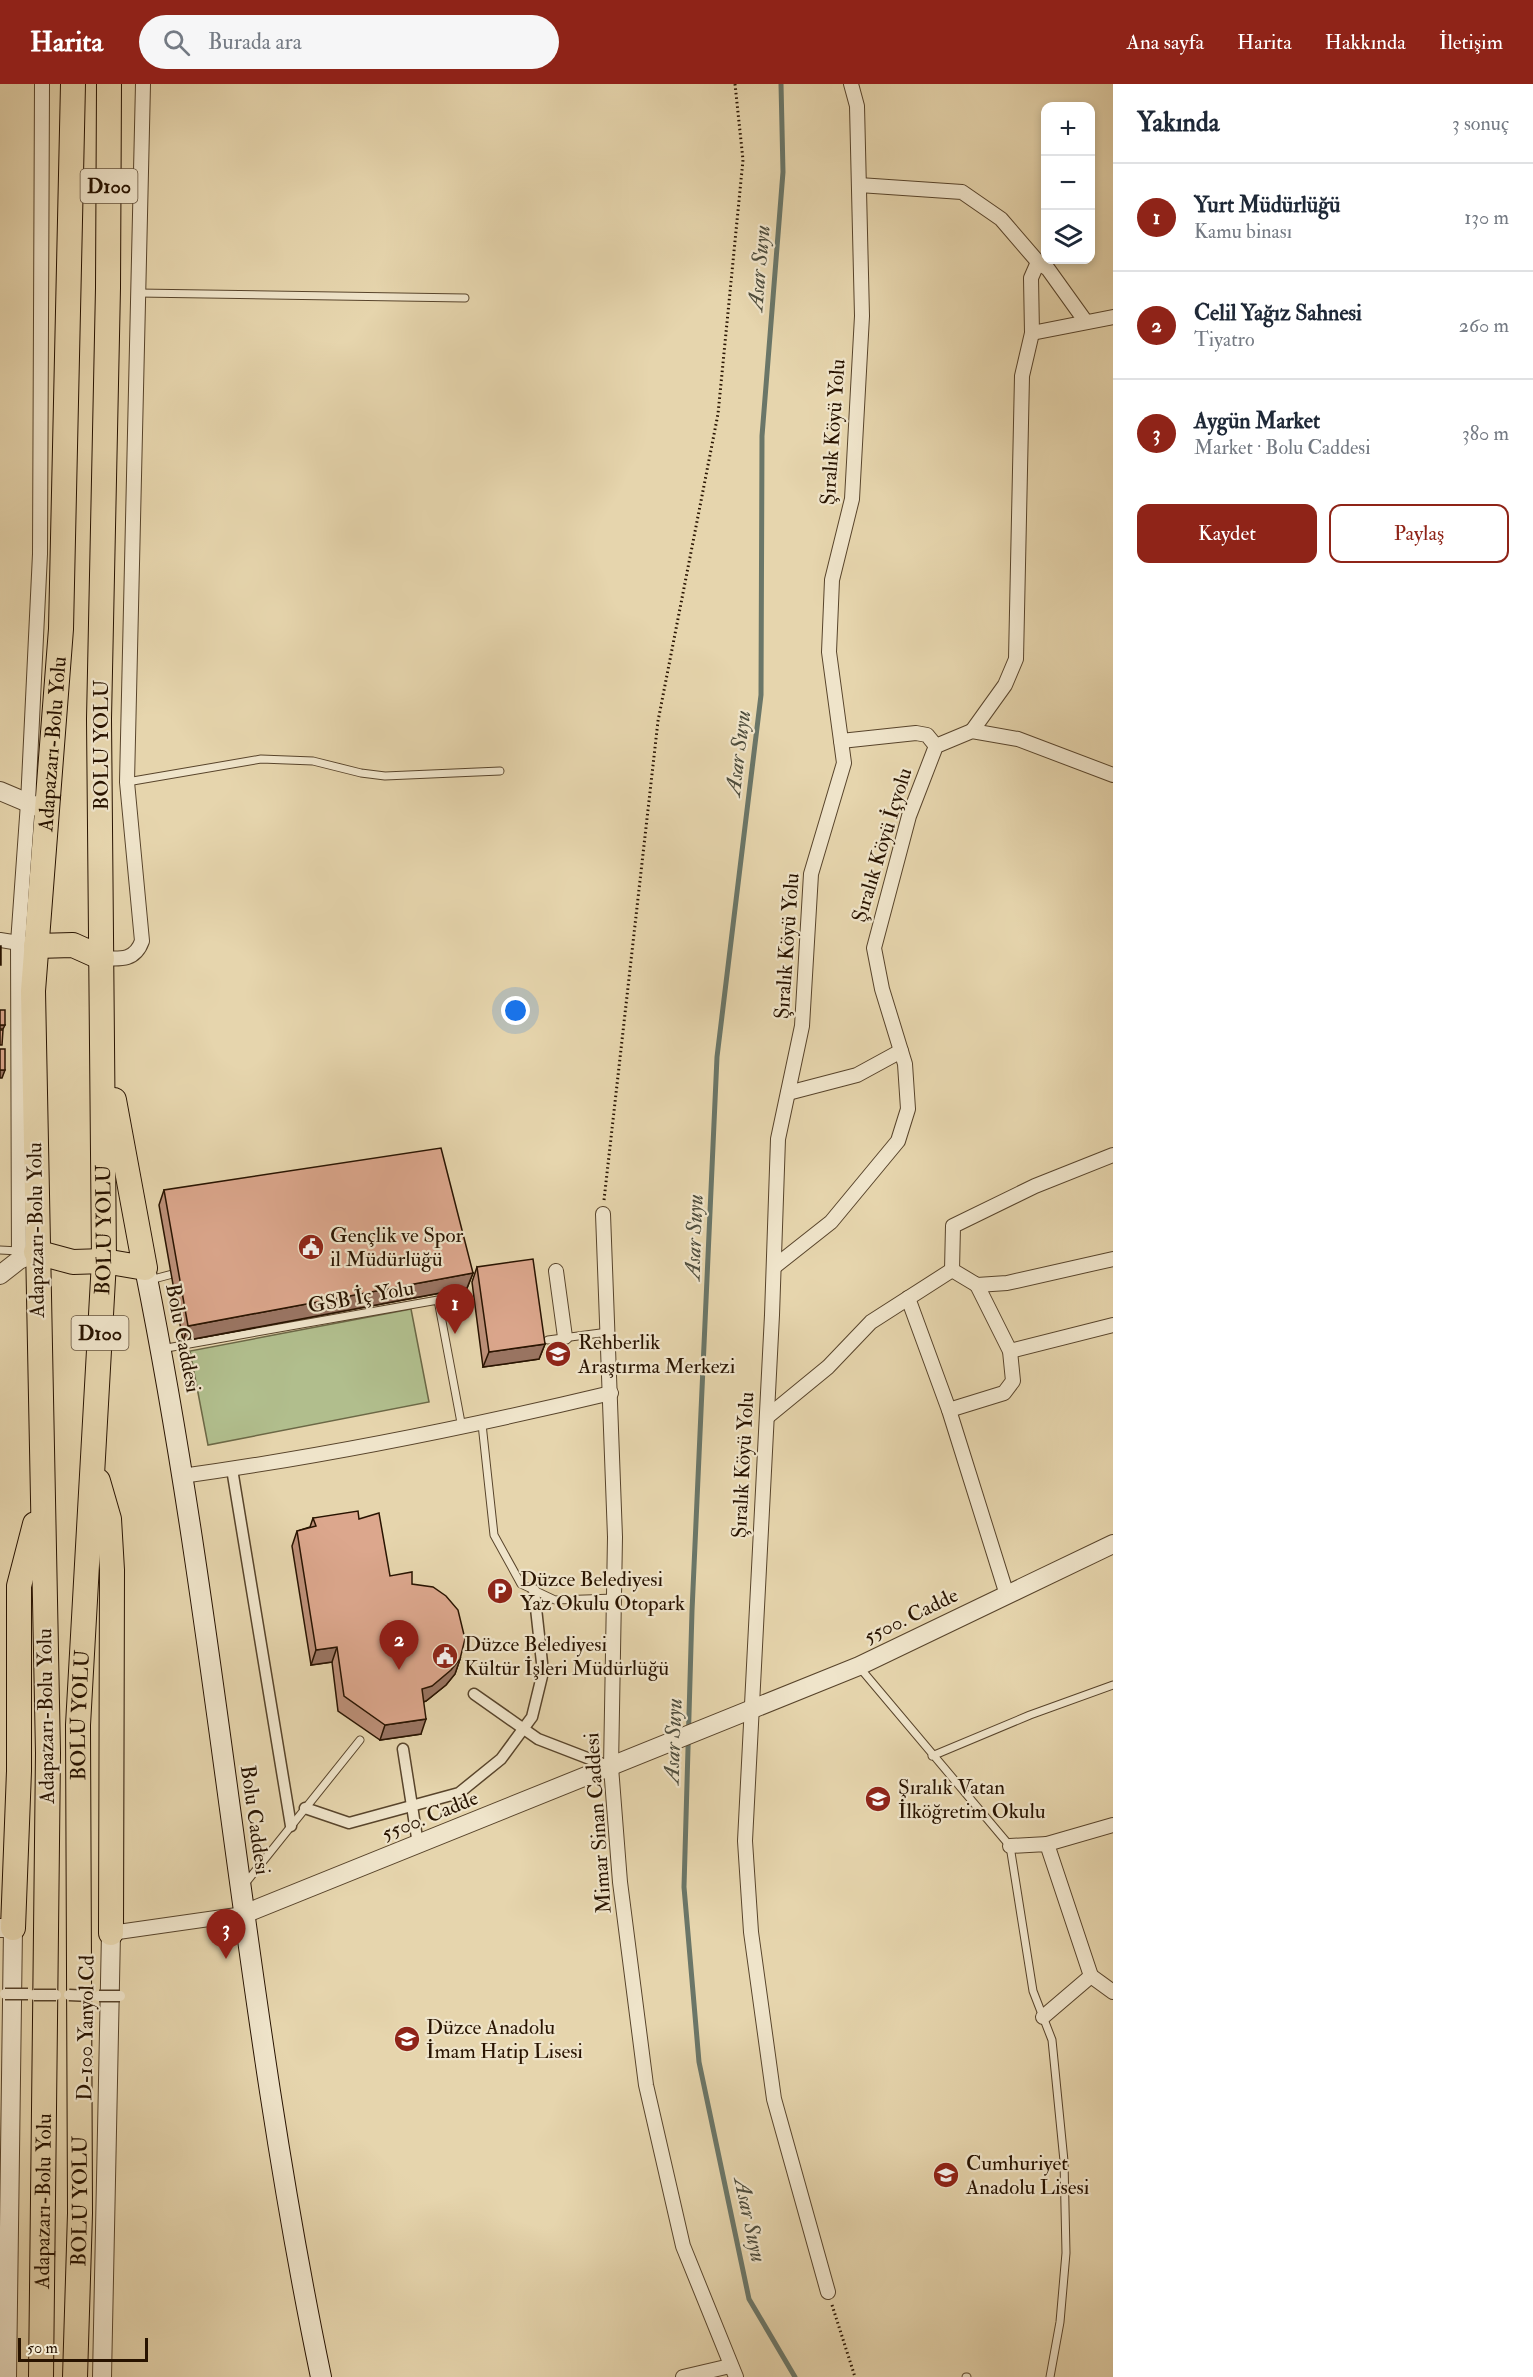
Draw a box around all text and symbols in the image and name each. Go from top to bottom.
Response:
search box [139,15,559,69]
text: Harita [30,25,103,60]
icon: search [160,26,193,59]
text: Burada ara [208,28,302,56]
text: Ana sayfa [1127,29,1204,56]
text: Harita [1237,29,1292,56]
text: Hakkında [1325,29,1406,56]
text: İletişim [1439,29,1503,56]
map controls [1041,102,1095,264]
button: + [1041,102,1095,156]
text: Yakında [1137,107,1219,139]
text: 3 sonuç [1452,111,1509,136]
button: − [1041,156,1095,210]
road number: D100 [80,169,138,203]
text: Yurt Müdürlüğü [1194,191,1340,219]
text: 1 [1153,205,1160,230]
text: 130 m [1464,205,1509,230]
button: layers [1041,210,1095,264]
text: Kamu binası [1194,219,1292,244]
water label: Asar Suyu [741,224,777,314]
text: Celil Yağız Sahnesi [1194,299,1362,327]
text: 2 [1151,313,1162,338]
text: 260 m [1459,313,1509,338]
text: Tiyatro [1194,327,1255,352]
street label: Şıralık Köyü Yolu [814,358,852,506]
text: Aygün Market [1194,407,1320,435]
text: 3 [1153,421,1160,446]
text: 380 m [1462,421,1509,446]
text: Market · Bolu Caddesi [1194,435,1371,460]
button: Kaydet [1137,504,1317,563]
button: Paylaş [1329,504,1509,563]
street label: Adapazarı-Bolu Yolu [32,655,72,834]
street label: BOLU YOLU [88,679,115,810]
water label: Asar Suyu [719,709,757,799]
street label: Şıralık Köyü İçyolu [846,764,918,926]
street label: Şıralık Köyü Yolu [768,872,806,1020]
your location [501,996,530,1025]
street label: Adapazarı-Bolu Yolu [21,1142,51,1319]
street label: BOLU YOLU [89,1164,118,1296]
water label: Asar Suyu [678,1194,709,1282]
place label: Gençlik ve Spor il Müdürlüğü [330,1222,464,1273]
public building icon: Gençlik ve Spor il Müdürlüğü [296,1232,326,1262]
street label: GSB İç Yolu [306,1274,416,1320]
street label: Bolu Caddesi [159,1281,207,1395]
pin: 1 [436,1284,474,1334]
road number: D100 [72,1316,128,1350]
place label: Rehberlik Araştırma Merkezi [577,1329,736,1380]
school or university icon: Rehberlik Araştırma Merkezi [543,1339,573,1369]
street label: Şıralık Köyü Yolu [726,1391,760,1539]
place label: Düzce Belediyesi Yaz Okulu Otopark [520,1566,685,1617]
parking icon: Düzce Belediyesi Yaz Okulu Otopark [485,1576,515,1606]
street label: 5500. Cadde [859,1581,963,1650]
pin: 2 [380,1620,418,1670]
street label: Adapazarı-Bolu Yolu [31,1628,61,1805]
place label: Düzce Belediyesi Kültür İşleri Müdürlüğü [464,1631,669,1682]
public building icon: Düzce Belediyesi Kültür İşleri Müdürlüğü [430,1641,460,1671]
street label: BOLU YOLU [64,1649,96,1781]
water label: Asar Suyu [657,1698,688,1786]
street label: Mimar Sinan Caddesi [578,1731,618,1914]
street label: Bolu Caddesi [234,1763,276,1877]
place label: Şıralık Vatan İlköğretim Okulu [898,1774,1046,1825]
street label: 5500. Cadde [378,1784,482,1848]
school or university icon: Şıralık Vatan İlköğretim Okulu [863,1784,893,1814]
pin: 3 [206,1910,246,1959]
street label: D-100 Yanyol Cd [71,1954,101,2101]
place label: Düzce Anadolu İmam Hatip Lisesi [426,2014,583,2065]
school or university icon: Düzce Anadolu İmam Hatip Lisesi [392,2024,422,2054]
street label: Adapazarı-Bolu Yolu [28,2113,57,2290]
street label: BOLU YOLU [65,2135,94,2267]
place label: Cumhuriyet Anadolu Lisesi [965,2150,1090,2201]
school or university icon: Cumhuriyet Anadolu Lisesi [931,2160,961,2190]
water label: Asar Suyu [727,2173,773,2265]
scale bar [18,2335,148,2362]
text: 50 m [27,2338,58,2358]

